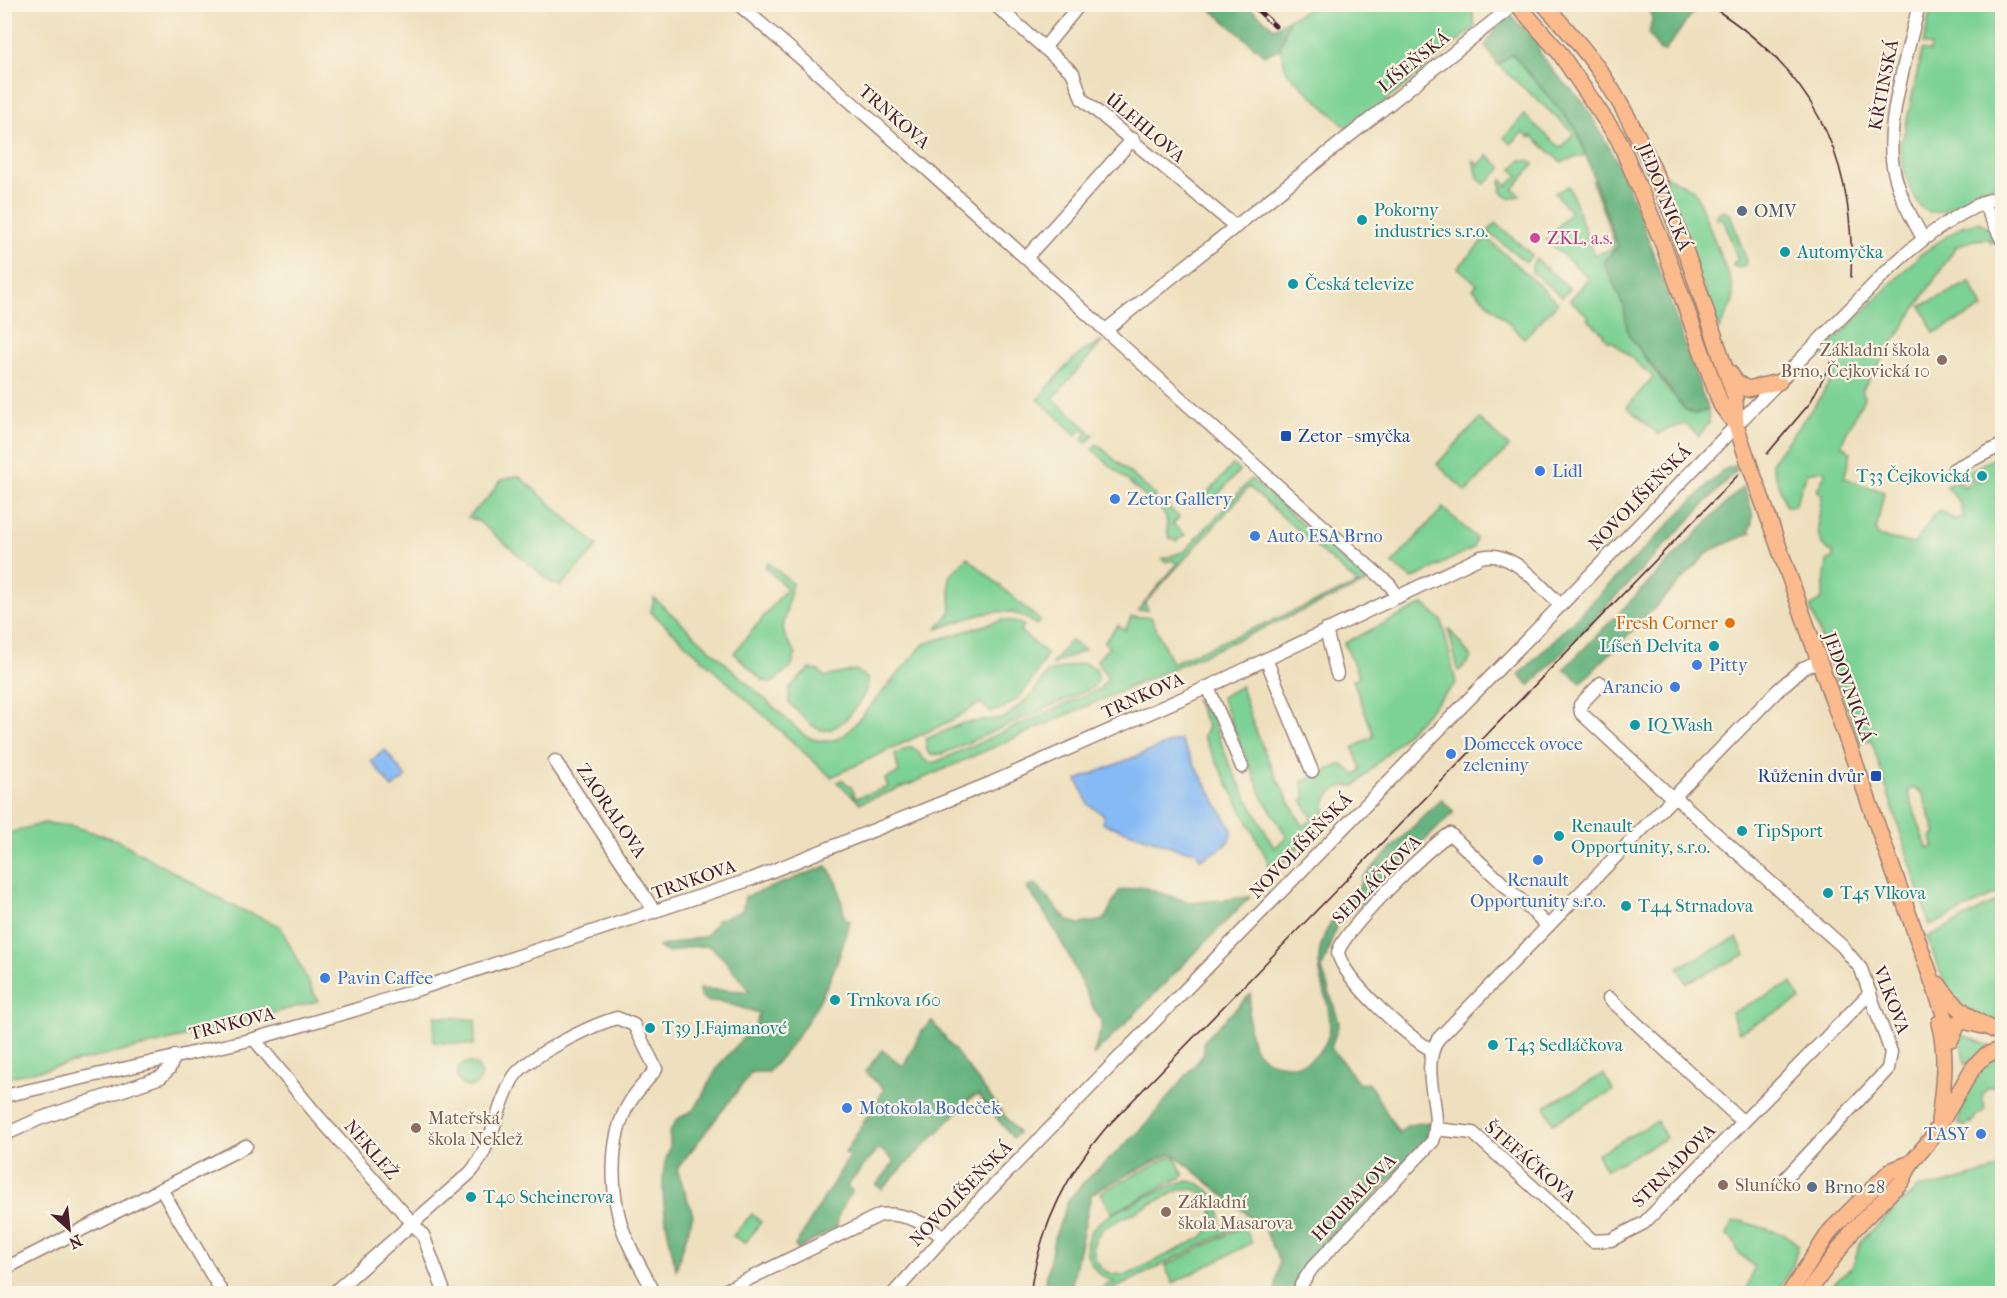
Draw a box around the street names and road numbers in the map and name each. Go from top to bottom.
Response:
street label: LÍŠEŇSKÁ [1373,25,1454,97]
street label: KŘTINSKÁ [1863,37,1903,132]
street label: TRNKOVA [854,80,934,154]
street label: ÚLEHLOVA [1101,88,1190,167]
street label: JEDOVNICKÁ [1632,138,1696,254]
street label: NOVOLÍŠEŇSKÁ [1583,439,1696,555]
street label: JEDOVNICKÁ [1818,627,1878,745]
street label: TRNKOVA [1099,669,1187,723]
street label: ZAORALOVA [572,760,650,862]
street label: NOVOLÍŠEŇSKÁ [1244,787,1357,903]
street label: SEDLÁČKOVA [1327,830,1426,929]
street label: TRNKOVA [649,856,739,904]
street label: VLKOVA [1868,962,1914,1037]
street label: TRNKOVA [187,1003,277,1045]
street label: NEKLEŽ [340,1115,404,1184]
street label: ŠTEFÁČKOVA [1480,1115,1581,1207]
street label: STRNADOVA [1628,1120,1720,1212]
street label: NOVOLÍŠEŇSKÁ [904,1135,1017,1251]
street label: HOUBALOVA [1307,1150,1401,1246]

